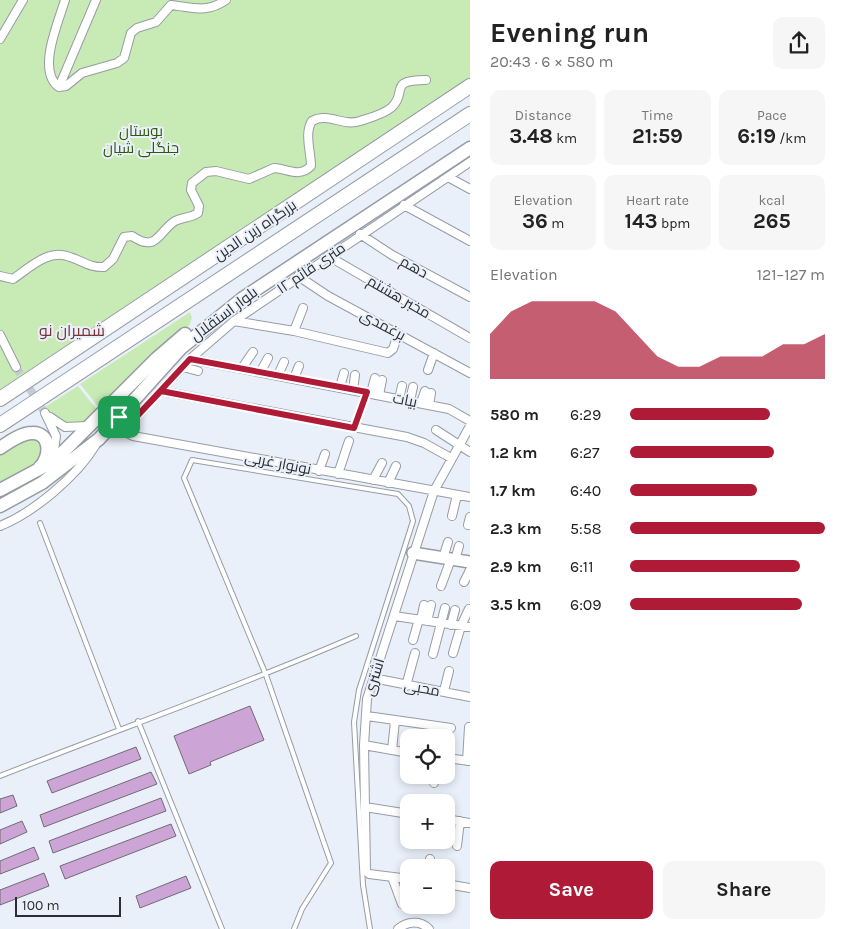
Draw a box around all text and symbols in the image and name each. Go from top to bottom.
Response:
text: Evening run [490,16,649,49]
button: share [773,17,825,69]
text: 20:43 · 6 × 580 m [490,52,614,71]
text: Distance [515,107,571,124]
text: Time [642,107,673,124]
text: Pace [757,107,787,124]
park label: بوستان جنگلی شیان [103,122,179,158]
text: 3.48 [509,124,553,148]
text: 21:59 [632,124,683,148]
text: 6:19 [737,124,776,148]
text: km [553,130,577,147]
text: /km [776,130,806,147]
text: Elevation [514,192,573,209]
text: Heart rate [626,192,689,209]
text: kcal [758,192,785,209]
street label: بزرگراه زین الدین [210,196,300,265]
text: 36 [522,209,548,233]
text: 143 [625,209,658,233]
text: 265 [753,209,791,233]
text: m [548,215,564,232]
text: bpm [658,215,690,232]
street label: ۱۲ متری قائم [273,238,349,298]
street label: دهم [396,252,431,283]
text: Elevation [490,265,558,284]
text: 121–127 m [757,265,825,284]
street label: مخبر هشتم [364,272,434,323]
street label: بلوار استقلال [187,283,261,345]
street label: برغمدی [357,306,409,345]
district label: شمیران نو [39,321,105,341]
street label: بیات [391,389,419,411]
pin [98,396,140,438]
icon: arrive [105,403,133,431]
text: 580 m [490,405,539,424]
text: 6:29 [570,405,601,424]
text: 1.2 km [490,443,538,462]
text: 6:27 [570,443,600,462]
street label: نونوار غربی [243,448,313,479]
text: 1.7 km [490,481,536,500]
text: 6:40 [570,481,601,500]
text: 2.3 km [490,519,542,538]
text: 5:58 [570,519,602,538]
text: 2.9 km [490,557,542,576]
text: 6:11 [570,557,593,576]
text: 3.5 km [490,595,541,614]
text: 6:09 [570,595,602,614]
street label: اشتری [360,656,389,698]
street label: محبی [402,676,441,701]
map controls [400,729,455,914]
button: locate [400,729,455,784]
button: + [400,794,455,849]
button: − [400,859,455,914]
button: Save [490,861,653,919]
button: Share [663,861,825,919]
scale bar [15,894,121,917]
text: 100 m [22,897,60,914]

